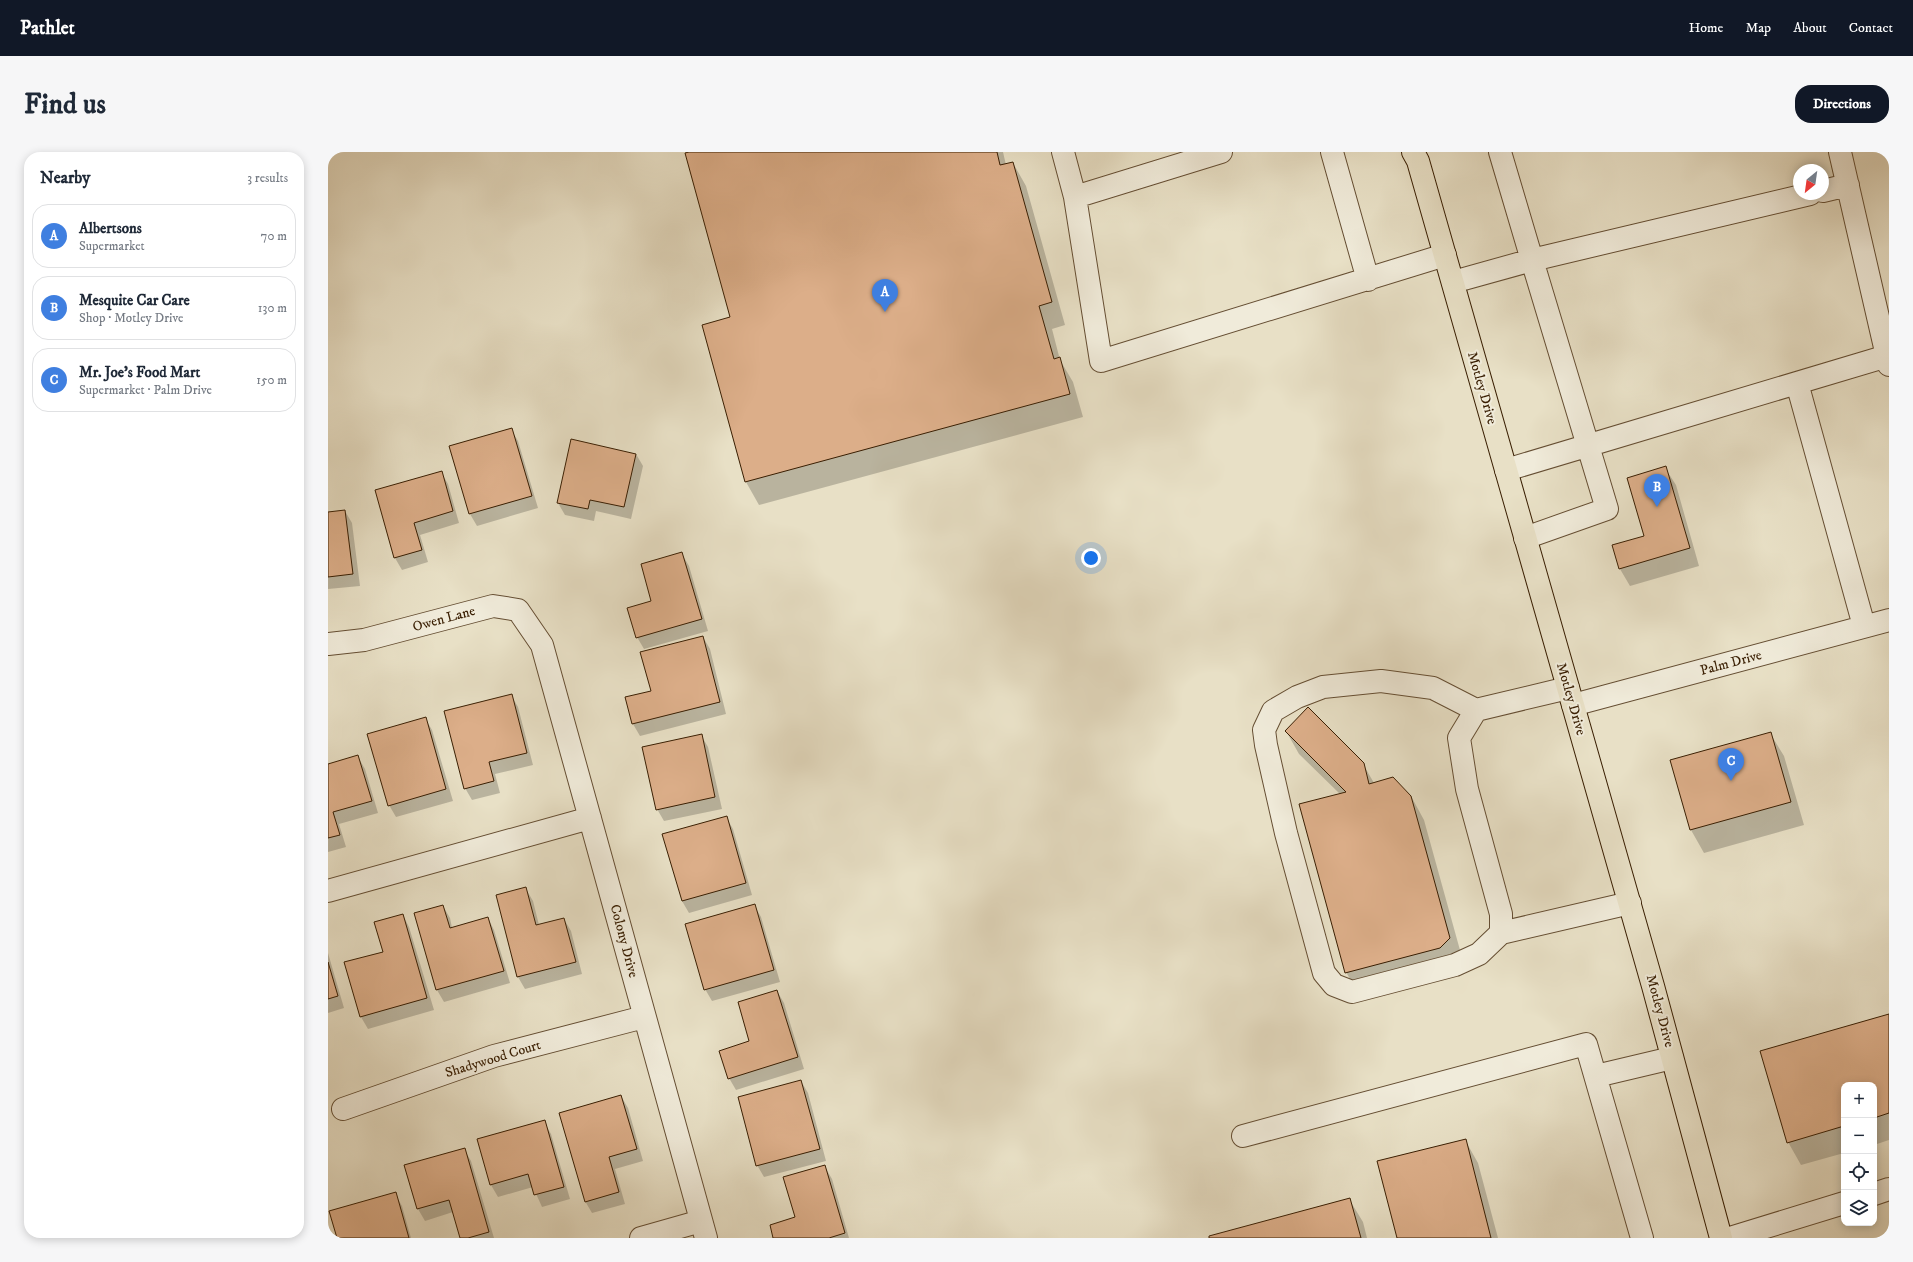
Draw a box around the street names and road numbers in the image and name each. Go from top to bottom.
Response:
street label: Motley Drive [1463,350,1501,427]
street label: Owen Lane [411,602,477,636]
street label: Palm Drive [1698,646,1764,680]
street label: Motley Drive [1552,661,1590,738]
street label: Colony Drive [606,902,642,980]
street label: Motley Drive [1642,973,1678,1050]
street label: Shadywood Court [443,1036,544,1082]

